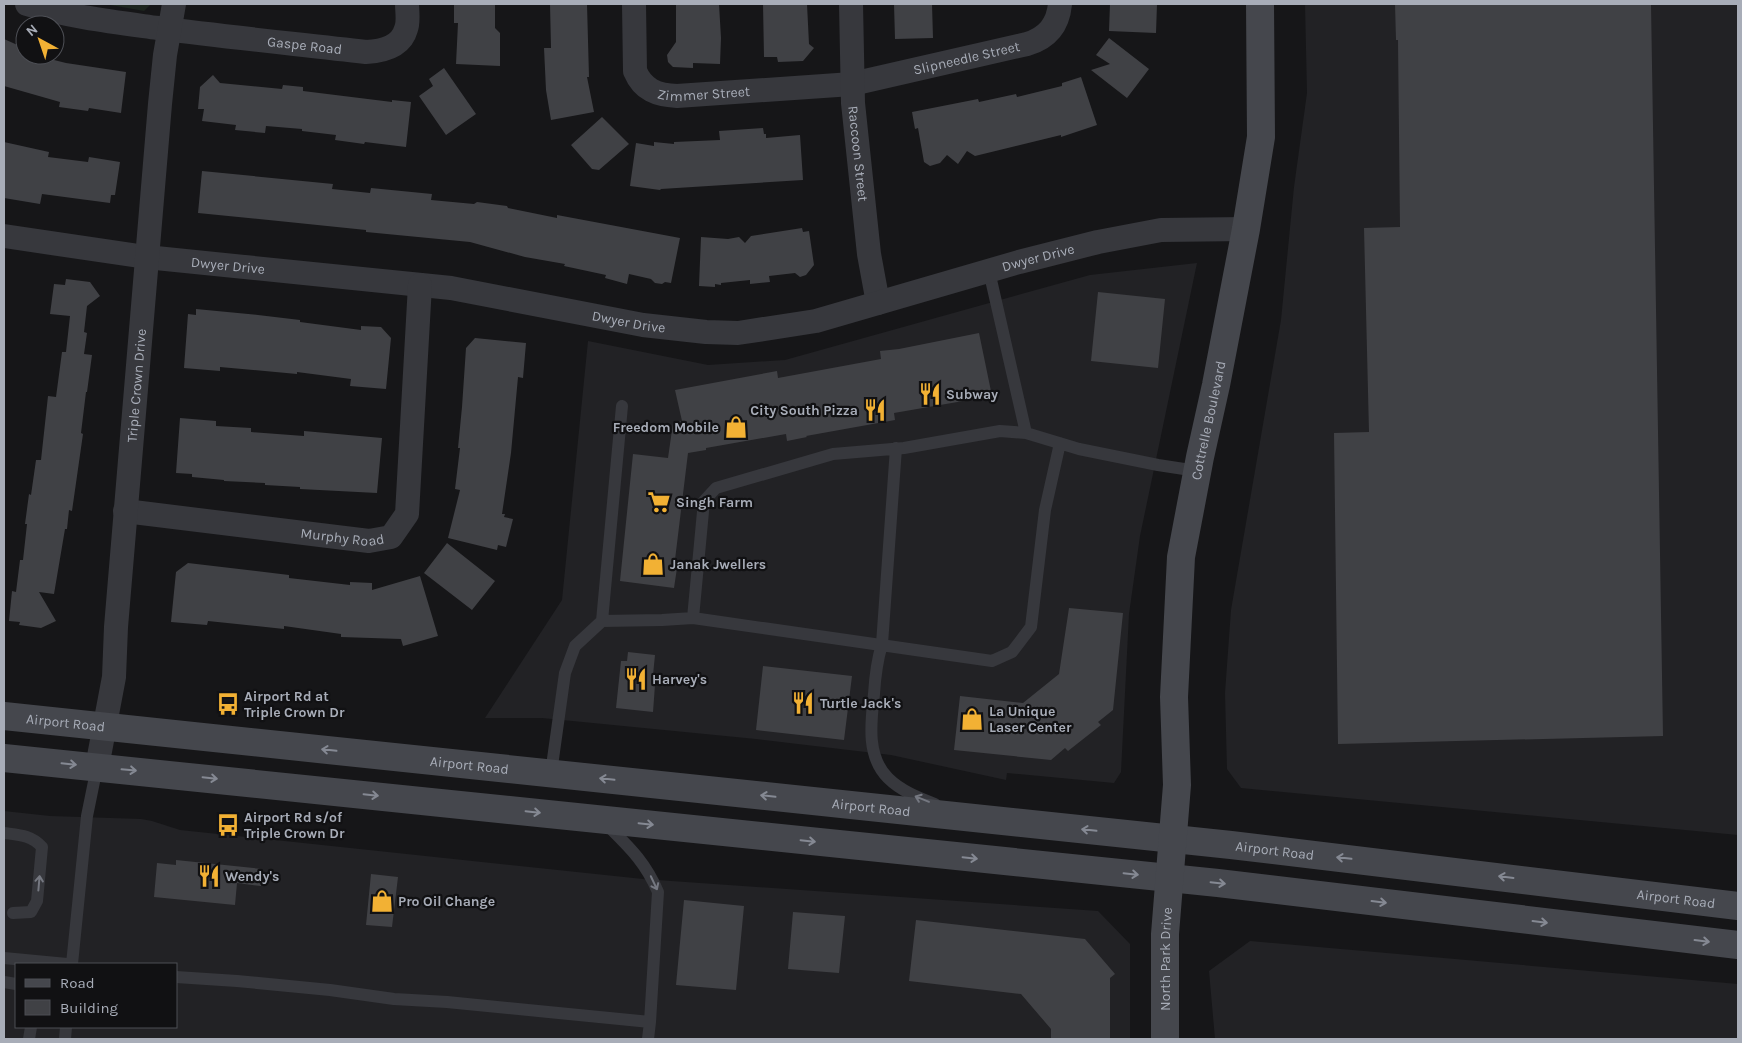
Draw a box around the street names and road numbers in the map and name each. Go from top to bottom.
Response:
street label: Gaspe Road [266,33,343,58]
street label: Slipneedle Street [912,38,1022,79]
street label: Zimmer Street [656,83,751,105]
street label: Raccoon Street [844,105,871,203]
street label: Dwyer Drive [1000,240,1076,276]
street label: Dwyer Drive [190,254,266,278]
street label: Dwyer Drive [590,307,666,336]
street label: Triple Crown Drive [124,328,150,443]
street label: Cottrelle Boulevard [1188,359,1229,482]
street label: Murphy Road [300,525,386,550]
street label: Airport Road [25,710,106,736]
street label: Airport Road [429,753,510,778]
street label: Airport Road [831,795,911,820]
street label: Airport Road [1235,838,1315,864]
street label: Airport Road [1636,886,1716,912]
street label: North Park Drive [1157,907,1176,1011]

